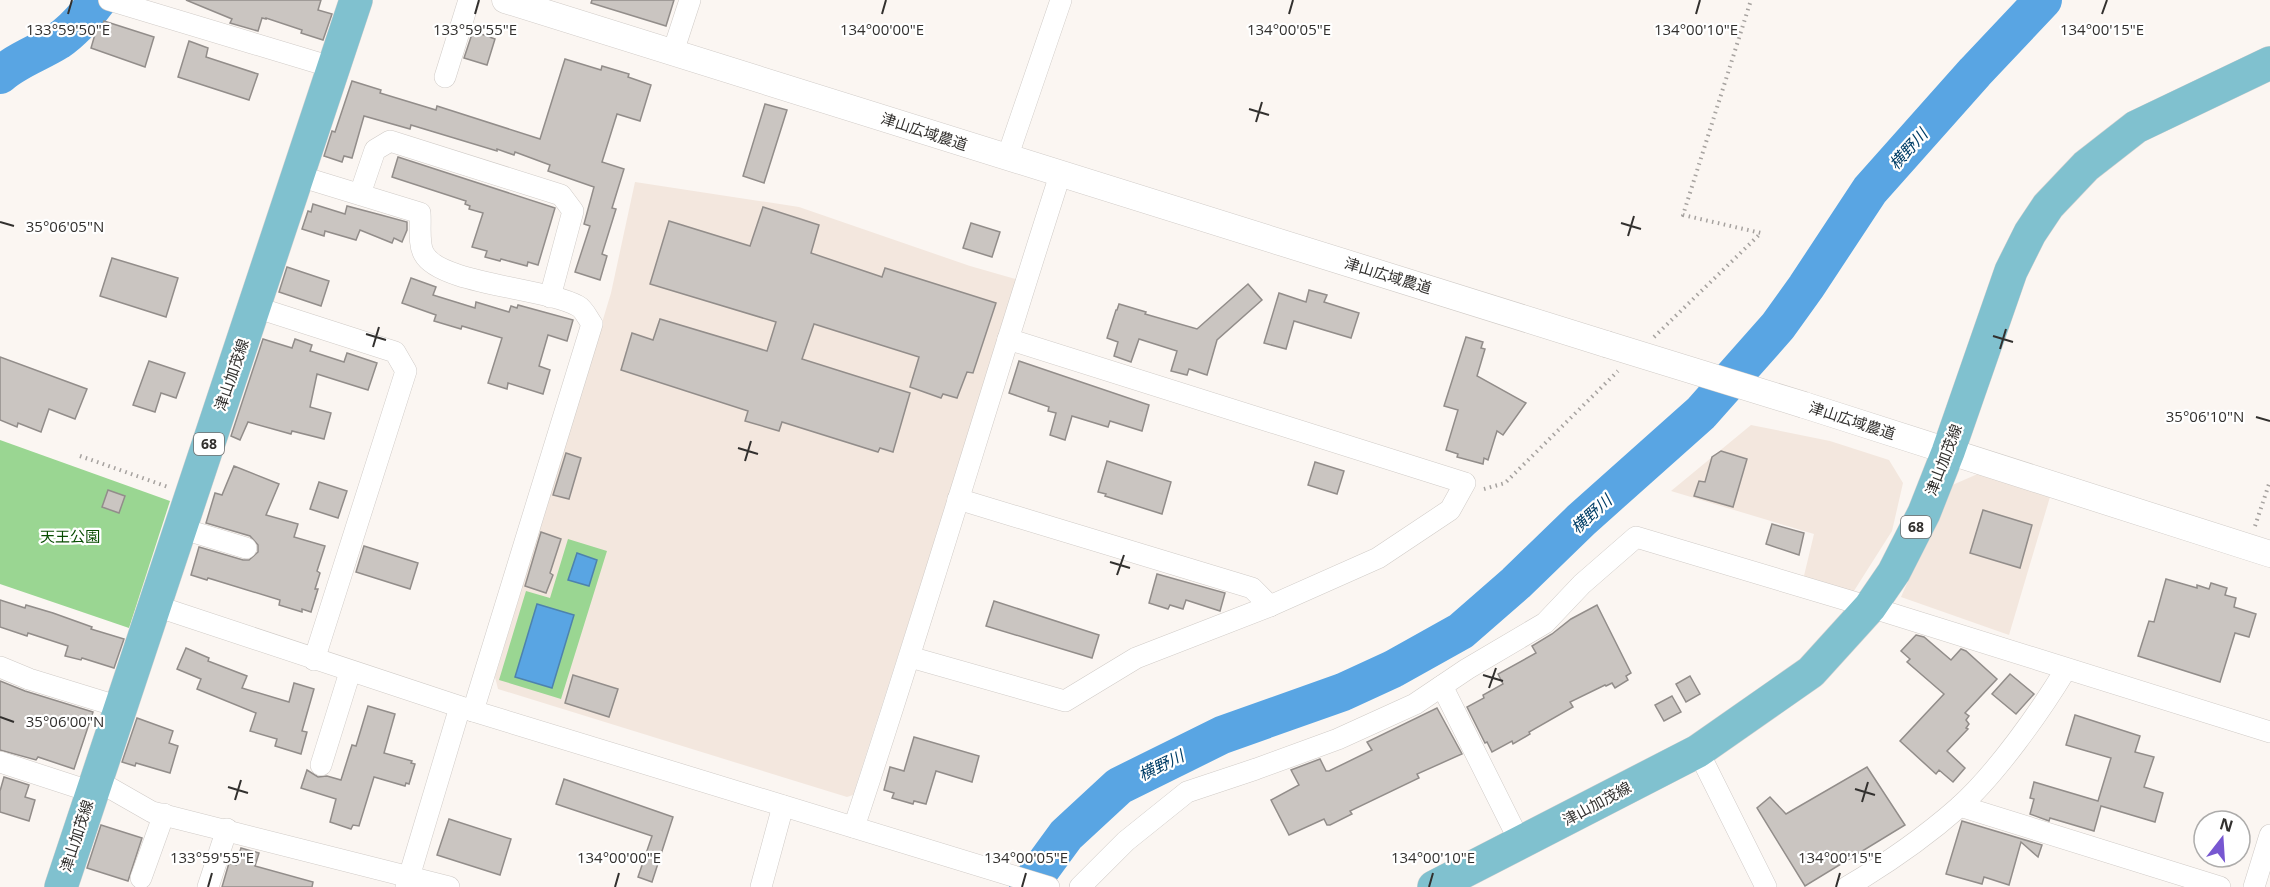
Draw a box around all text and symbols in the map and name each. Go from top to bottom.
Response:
text: 133°59'50"E [26,19,110,39]
text: 133°59'55"E [433,19,517,39]
text: 134°00'00"E [840,19,924,39]
text: 134°00'05"E [1247,19,1331,39]
text: 134°00'10"E [1654,19,1738,39]
text: 134°00'15"E [2060,19,2144,39]
street label: 津山広域農道 [878,108,970,154]
water label: 横野川 [1884,122,1934,174]
text: 35°06'05"N [26,216,104,236]
street label: 津山広域農道 [1342,252,1434,298]
street label: 津山加茂線 [209,336,253,413]
street label: 津山広域農道 [1806,397,1898,443]
text: 35°06'10"N [2166,406,2244,426]
street label: 津山加茂線 [1920,421,1966,498]
road number: 68 [194,433,224,455]
water label: 横野川 [1566,488,1618,538]
road number: 68 [1901,516,1931,538]
park label: 天王公園 [40,526,100,546]
text: 35°06'00"N [26,711,104,731]
water label: 横野川 [1135,744,1189,785]
street label: 津山加茂線 [1559,777,1634,830]
street label: 津山加茂線 [55,797,97,874]
north arrow [2192,809,2252,869]
text: N [2217,812,2236,837]
text: 133°59'55"E [170,847,254,867]
text: 134°00'00"E [577,847,661,867]
text: 134°00'05"E [984,847,1068,867]
text: 134°00'10"E [1391,847,1475,867]
text: 134°00'15"E [1798,847,1882,867]

